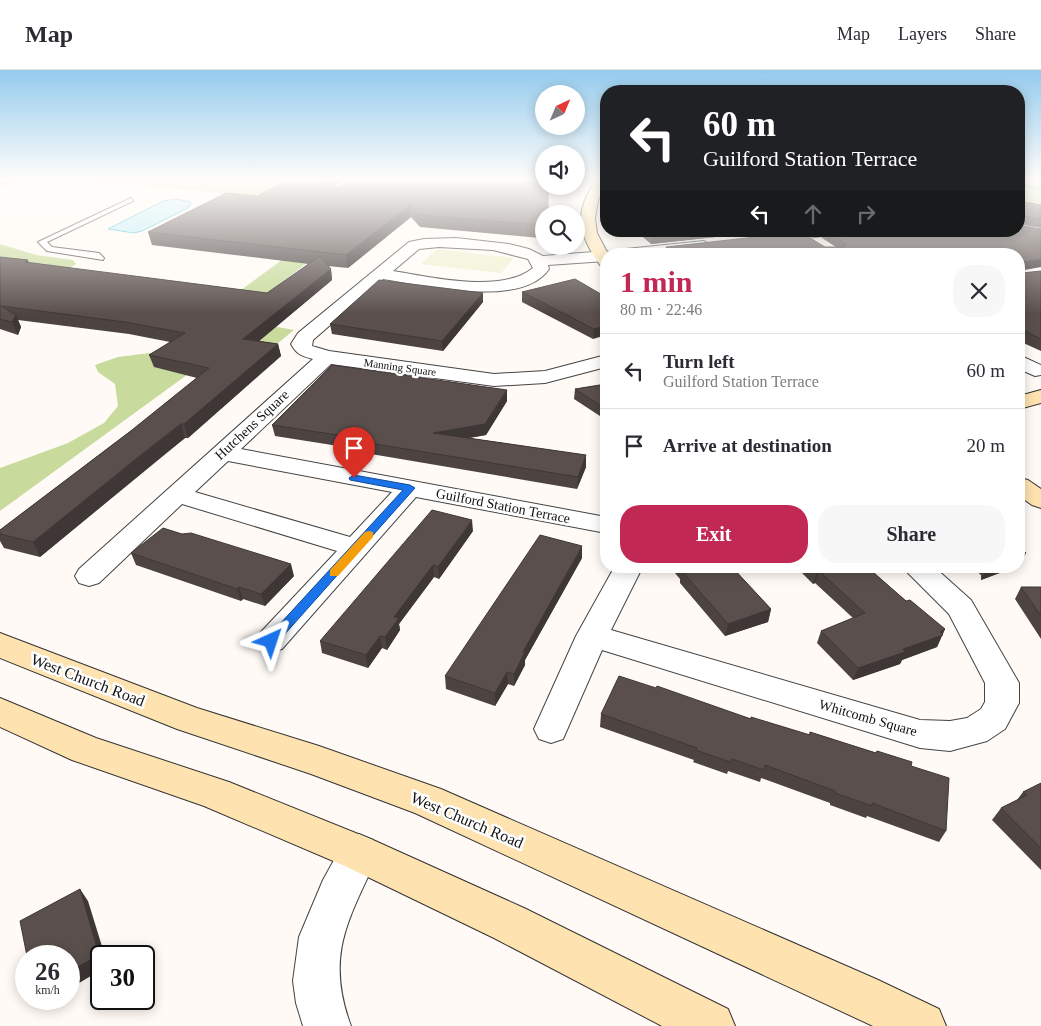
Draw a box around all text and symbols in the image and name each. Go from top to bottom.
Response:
text: Map [25,21,73,47]
text: Map [837,24,870,44]
text: Layers [898,24,947,44]
text: Share [975,24,1016,44]
north arrow [535,85,585,135]
map controls [535,85,585,255]
icon: left [620,105,685,170]
text: 60 m [703,105,776,144]
button: sound [535,145,585,195]
text: Guilford Station Terrace [703,146,917,171]
icon: left [746,200,774,228]
icon: ahead [799,200,827,228]
icon: right [852,200,880,228]
button: search [535,205,585,255]
text: 1 min [620,265,693,298]
button: close [953,265,1005,317]
text: 80 m · 22:46 [620,301,702,318]
text: Turn left [663,351,735,372]
street label: Manning Square [363,356,437,378]
icon: left [620,357,648,385]
text: 60 m [966,360,1005,381]
text: Guilford Station Terrace [663,373,819,390]
street label: Hutchens Square [212,387,292,463]
pin [333,427,375,478]
icon: arrive [620,432,648,460]
icon: arrive [340,434,368,462]
text: Arrive at destination [663,435,832,456]
text: 20 m [966,435,1005,456]
street label: Guilford Station Terrace [435,486,571,526]
button: Exit [620,505,808,563]
button: Share [818,505,1005,563]
position arrow [244,614,296,666]
street label: West Church Road [29,650,147,710]
street label: Whitcomb Square [817,697,919,739]
street label: West Church Road [408,789,526,851]
speed limit sign: 30 [90,945,155,1010]
text: 26 [35,958,60,985]
text: km/h [35,983,60,997]

